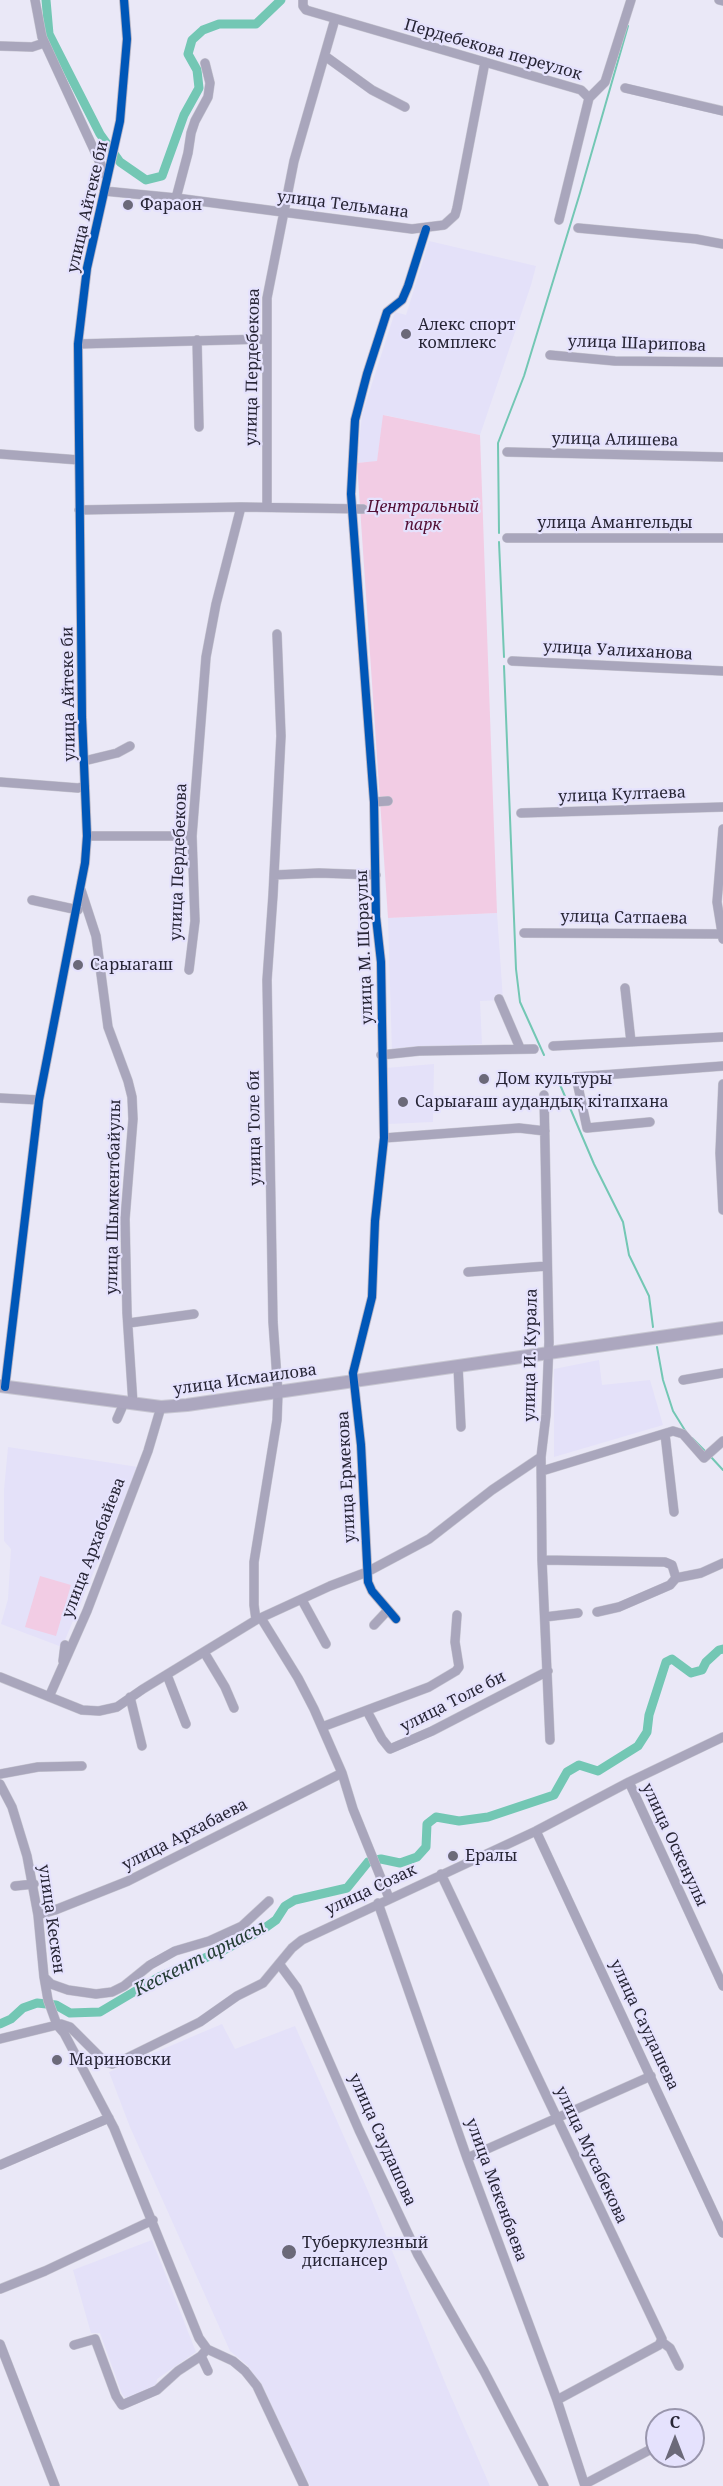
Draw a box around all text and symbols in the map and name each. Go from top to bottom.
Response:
street label: Пердебекова переулок [402,15,584,85]
street label: улица Айтеке би [63,139,113,275]
street label: улица Тельмана [276,187,410,223]
place label: Фараон [140,195,202,215]
marker: Фараон [121,198,135,212]
street label: улица Пердебекова [242,288,264,446]
place label: Алекс спорт комплекс [418,315,515,353]
marker: Алекс спорт комплекс [399,327,413,341]
street label: улица Шарипова [567,332,707,356]
street label: улица Алишева [551,429,679,451]
park label: Центральный парк [367,497,479,535]
street label: улица Амангельды [537,513,693,533]
street label: улица Айтеке би [58,626,80,762]
street label: улица Уалиханова [543,637,693,665]
street label: улица Пердебекова [167,783,191,941]
street label: улица Култаева [558,783,686,807]
street label: улица М. Шораулы [353,869,377,1025]
street label: улица Сатпаева [560,907,688,929]
place label: Сарыагаш [90,955,173,975]
marker: Сарыагаш [71,958,85,972]
place label: Дом культуры [496,1069,612,1089]
street label: улица Толе би [244,1070,266,1186]
marker: Дом культуры [477,1072,491,1086]
place label: Сарыағаш аудандық кітапхана [415,1092,669,1112]
marker: Сарыағаш аудандық кітапхана [396,1095,410,1109]
street label: улица Шымкентбайулы [103,1099,125,1295]
street label: улица И. Курала [520,1288,542,1422]
street label: улица Исмаилова [172,1360,318,1400]
street label: улица Ермекова [334,1410,360,1544]
street label: улица Архабайева [58,1475,130,1621]
street label: улица Толе би [397,1667,509,1737]
street label: улица Оскенулы [637,1780,711,1910]
street label: улица Архабаева [119,1795,251,1875]
place label: Ералы [465,1846,517,1866]
marker: Ералы [446,1849,460,1863]
street label: улица Созак [322,1860,420,1920]
street label: улица Кескен [34,1863,68,1975]
water label: Кескент арнасы [131,1917,269,2001]
street label: улица Саудашева [605,1957,683,2093]
place label: Мариновски [69,2050,171,2070]
marker: Мариновски [50,2053,64,2067]
street label: улица Саудашова [344,2071,420,2209]
street label: улица Мусабекова [551,2083,631,2227]
street label: улица Мекенбаева [461,2116,531,2264]
place label: Туберкулезный диспансер [302,2233,428,2271]
marker: Туберкулезный диспансер [280,2243,298,2261]
north arrow [645,2408,705,2468]
text: С [670,2411,680,2433]

